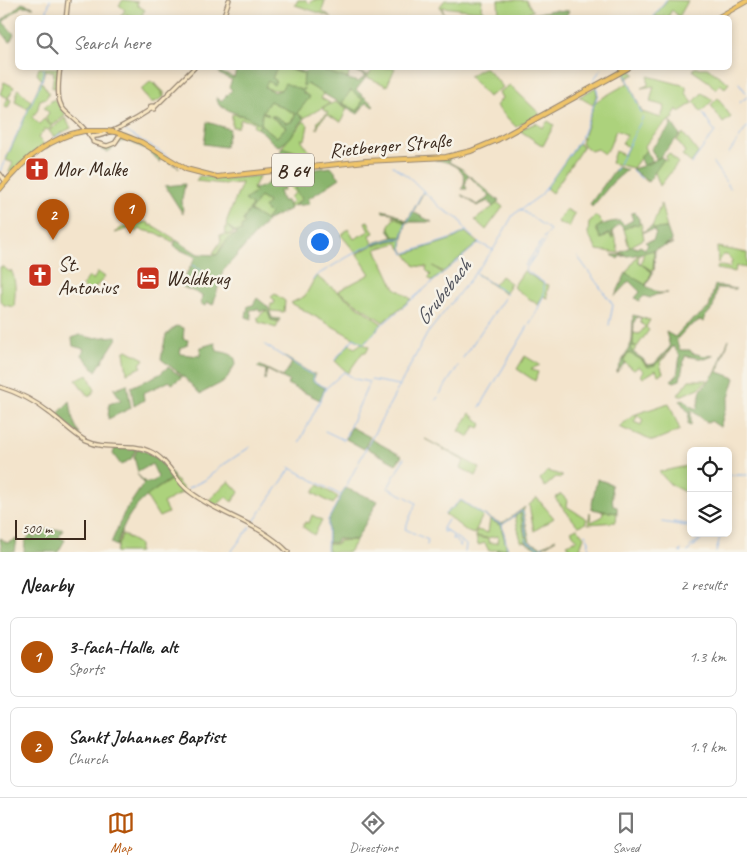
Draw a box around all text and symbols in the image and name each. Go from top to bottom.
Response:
search box [15,15,732,70]
icon: search [33,29,61,57]
text: Search here [73,31,150,55]
street label: Rietberger Straße [328,128,453,163]
road number: B 64 [272,154,314,186]
church icon: Mor Malke [24,156,50,182]
place label: Mor Malke [54,157,129,182]
pin: 1 [114,193,146,234]
pin: 2 [37,199,69,240]
your location [307,229,333,255]
place label: St. Antonius [58,252,120,300]
water label: Grubebach [409,253,478,330]
church icon: St. Antonius [27,262,53,288]
hotel icon: Waldkrug [135,265,161,291]
place label: Waldkrug [166,266,231,291]
map controls [687,447,732,537]
button: locate [687,447,732,492]
button: layers [687,492,732,537]
scale bar [15,517,86,540]
text: 500 m [22,520,52,537]
text: Nearby [20,572,73,598]
text: 2 results [680,575,727,595]
text: 3-fach-Halle, alt [68,635,178,659]
text: 1 [33,647,41,667]
text: 1.3 km [689,647,726,667]
text: Sports [68,659,104,679]
text: Sankt Johannes Baptist [68,725,225,749]
text: 2 [33,737,41,757]
text: 1.9 km [689,737,726,757]
text: Church [68,749,108,769]
tab: Map [107,809,135,856]
tab: Directions [349,809,398,856]
tab: Saved [612,809,640,856]

